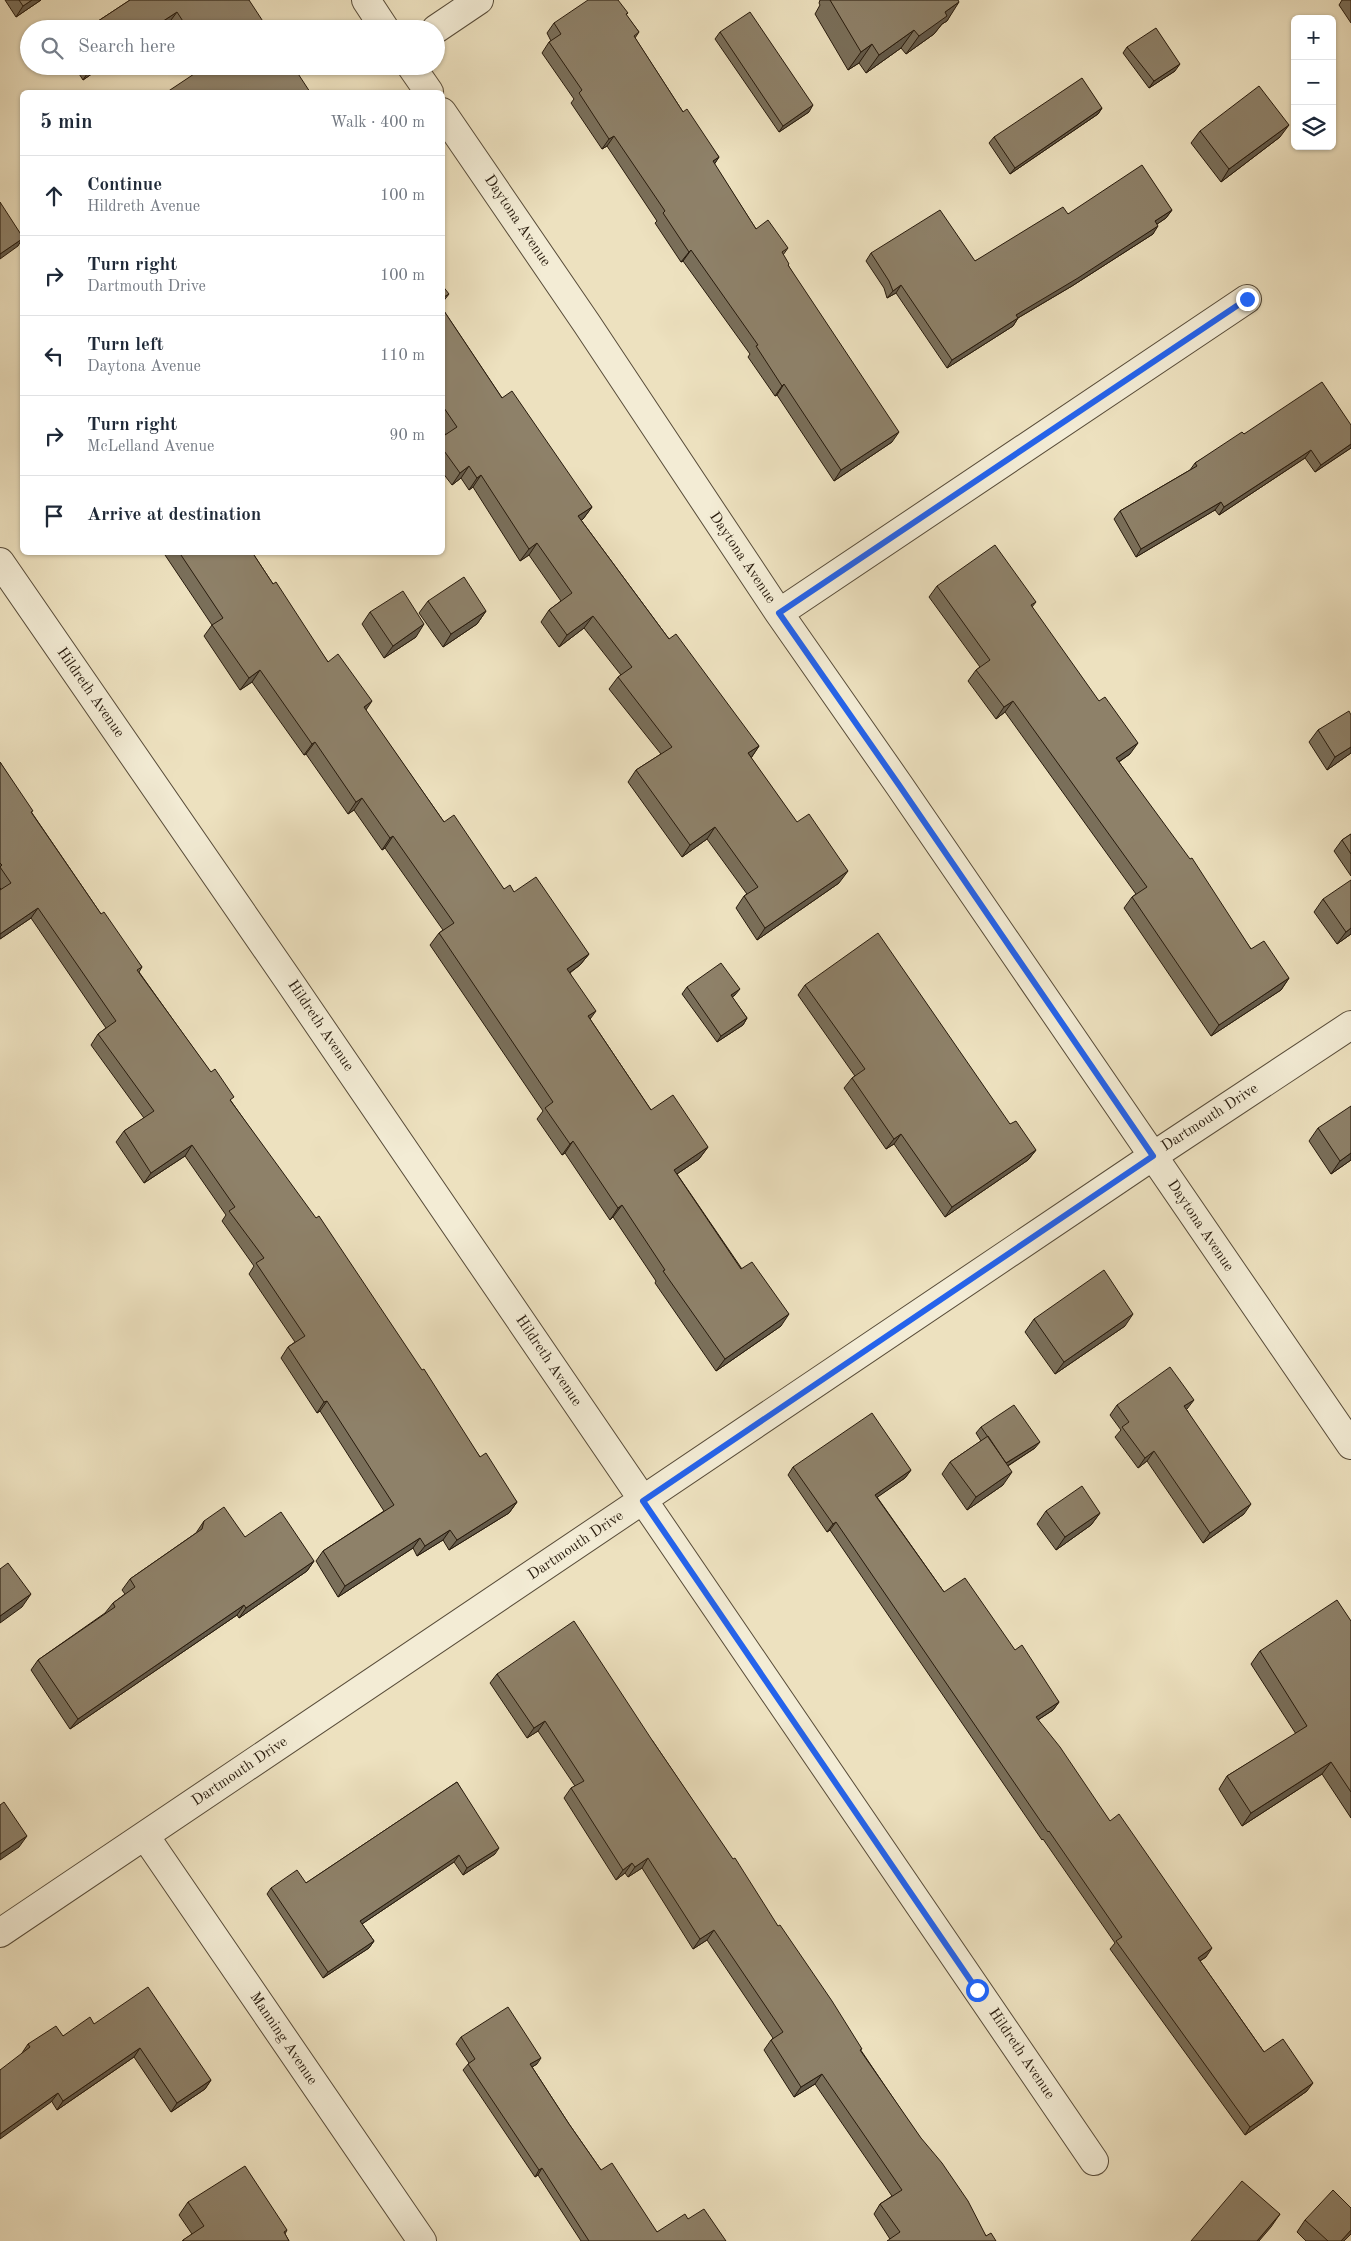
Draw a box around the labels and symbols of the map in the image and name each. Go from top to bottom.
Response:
street label: Daytona Avenue [481,173,553,270]
route end [1236,288,1259,311]
street label: Daytona Avenue [706,510,778,607]
street label: Hildreth Avenue [53,645,127,741]
street label: Hildreth Avenue [284,978,356,1074]
street label: Dartmouth Drive [1159,1081,1261,1155]
street label: Daytona Avenue [1164,1178,1236,1275]
street label: Hildreth Avenue [512,1313,584,1409]
street label: Dartmouth Drive [526,1509,626,1583]
street label: Dartmouth Drive [190,1735,290,1809]
route start [966,1979,989,2002]
street label: Manning Avenue [247,1990,320,2088]
street label: Hildreth Avenue [985,2006,1057,2102]

